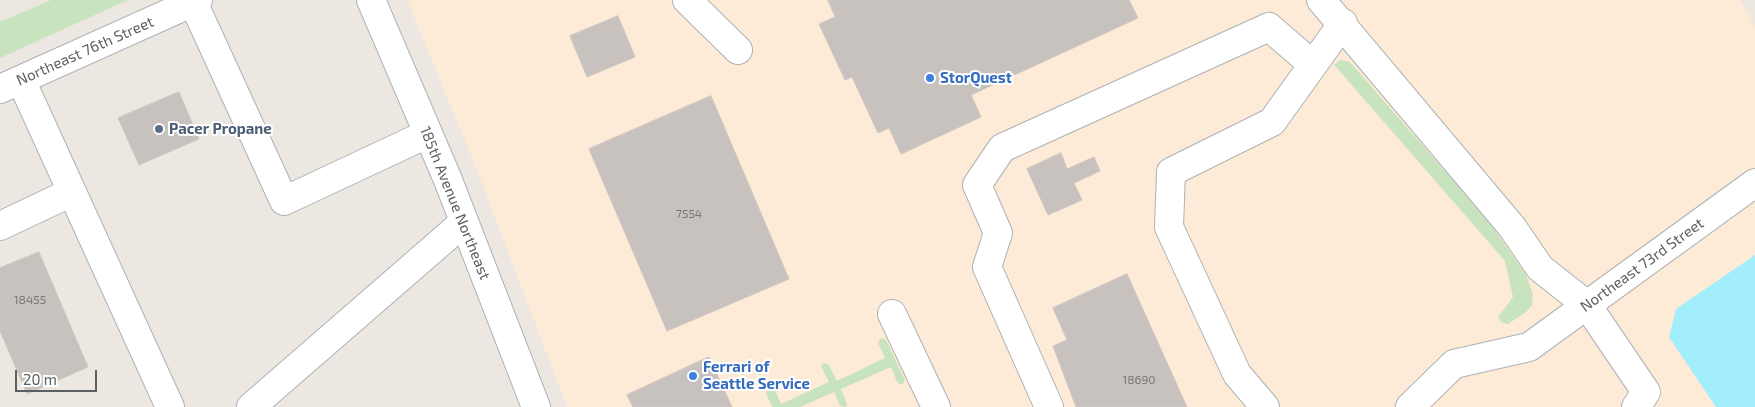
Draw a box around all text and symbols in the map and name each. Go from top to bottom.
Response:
street label: Northeast 76th Street [14,13,156,89]
place label: StorQuest [940,69,1012,87]
marker: StorQuest [924,72,936,84]
place label: Pacer Propane [169,120,272,138]
marker: Pacer Propane [153,123,165,135]
street label: 185th Avenue Northeast [416,124,494,282]
house number: 7554 [676,207,702,221]
street label: Northeast 73rd Street [1577,214,1707,316]
house number: 18455 [14,293,46,307]
place label: Ferrari of Seattle Service [703,358,810,393]
scale bar [18,360,100,392]
text: 20 m [23,370,57,388]
marker: Ferrari of Seattle Service [687,370,699,382]
house number: 18690 [1122,373,1156,387]

